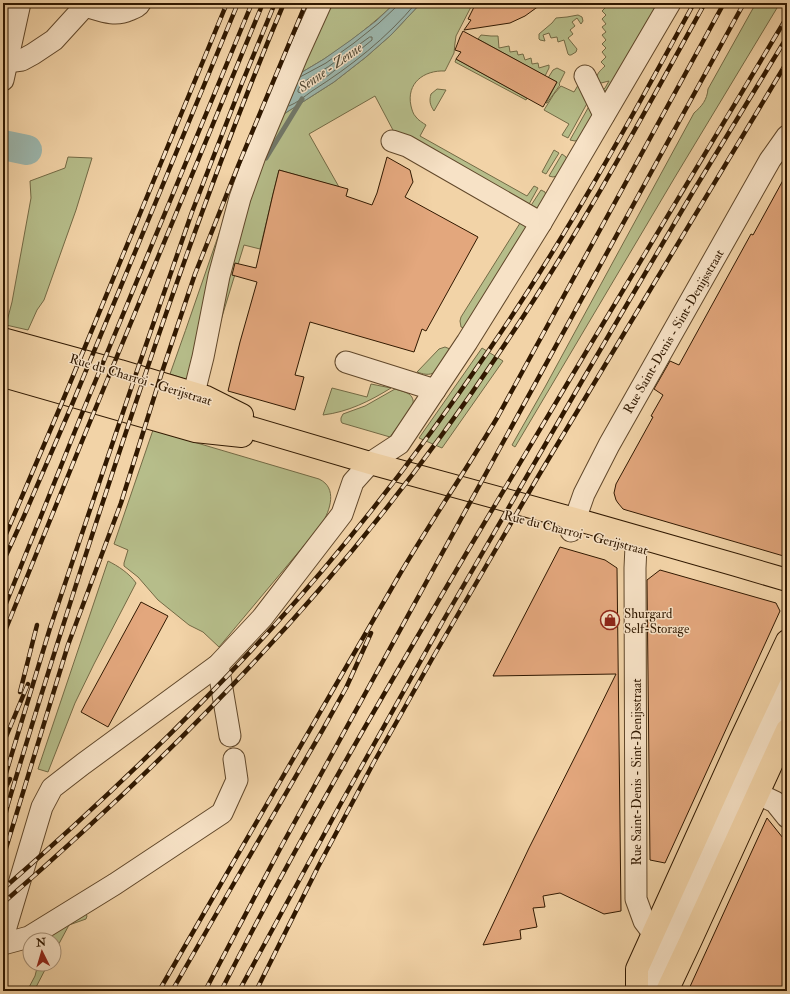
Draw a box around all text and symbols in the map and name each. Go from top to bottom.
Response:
water label: Senne - Zenne [294,39,366,96]
street label: Rue Saint-Denis - Sint-Denijsstraat [620,246,728,417]
street label: Rue du Charroi - Gerijstraat [68,351,214,409]
street label: Rue du Charroi - Gerijstraat [502,507,649,559]
place label: Shurgard Self-Storage [624,606,690,637]
shop icon: Shurgard Self-Storage [599,609,621,631]
street label: Rue Saint-Denis - Sint-Denijsstraat [629,678,645,866]
north arrow [22,932,62,972]
text: N [35,936,48,950]

